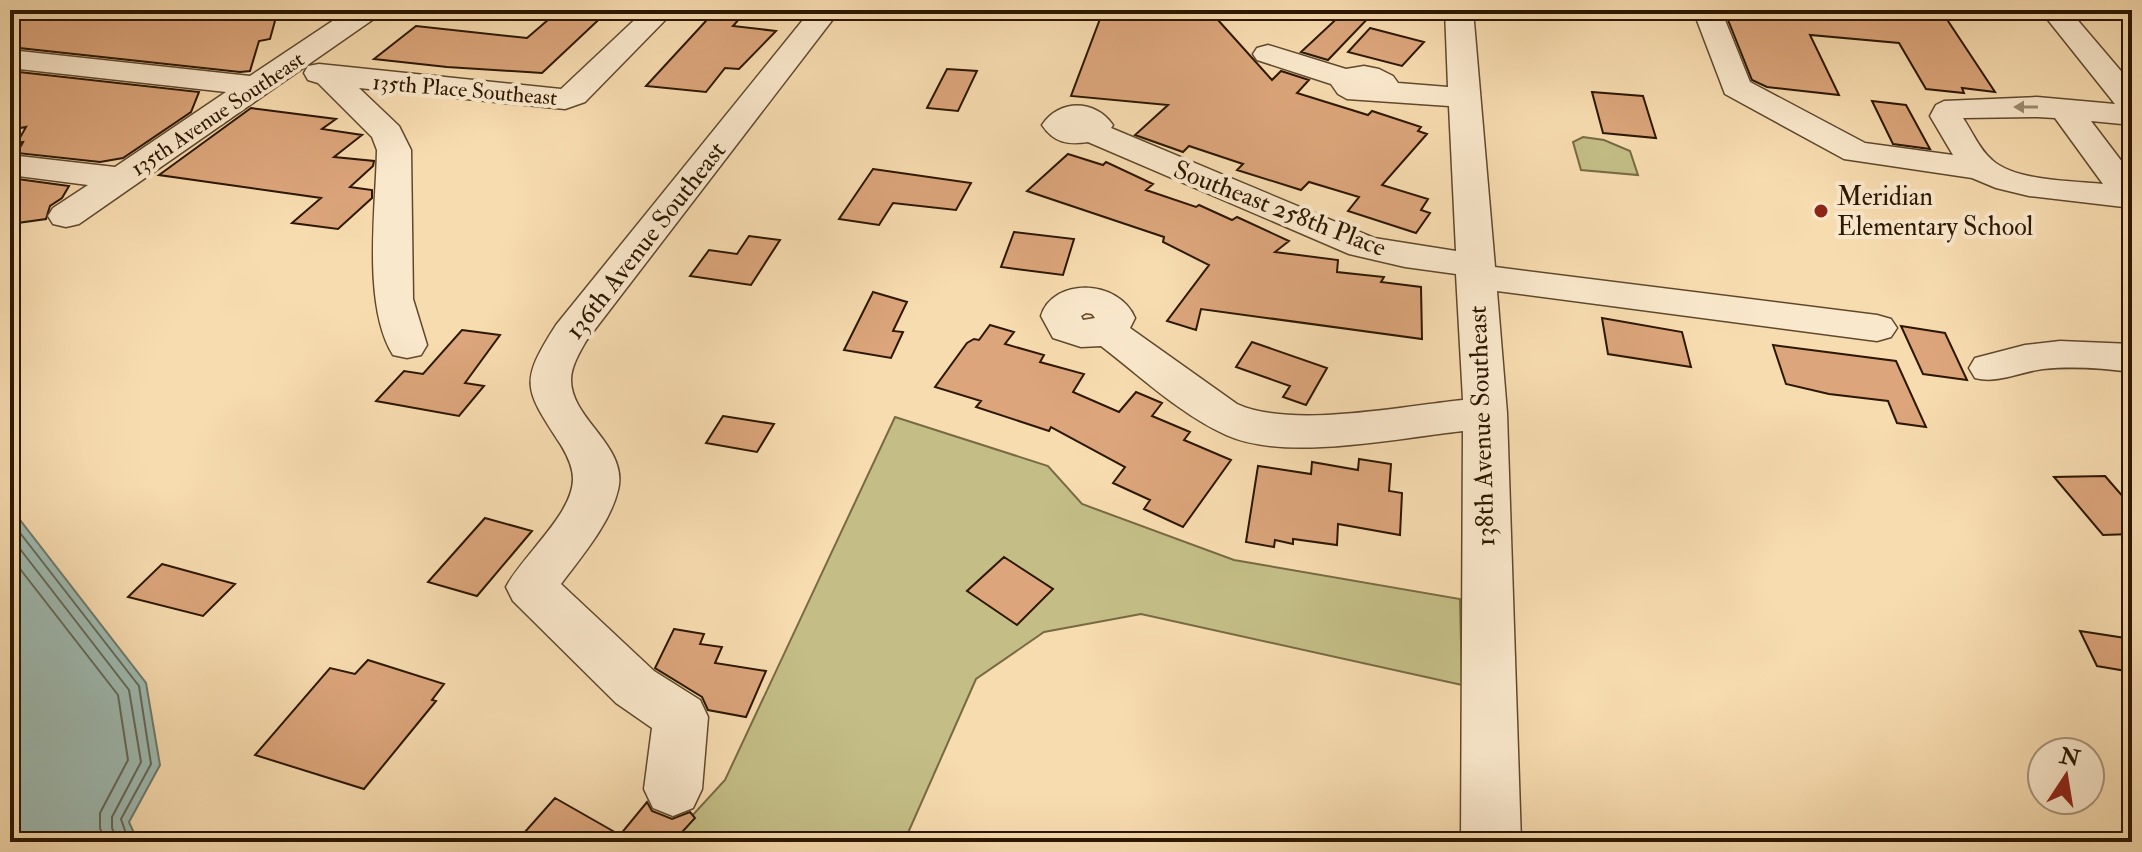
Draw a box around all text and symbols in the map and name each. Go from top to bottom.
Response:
street label: 135th Avenue Southeast [125,45,310,182]
street label: 135th Place Southeast [371,68,558,112]
one-way arrow [2013,101,2038,113]
street label: 136th Avenue Southeast [559,135,733,346]
street label: Southeast 258th Place [1169,154,1391,264]
place label: Meridian Elementary School [1837,181,2034,243]
marker: Meridian Elementary School [1812,202,1830,220]
street label: 138th Avenue Southeast [1462,305,1502,547]
north arrow [2026,736,2106,816]
text: N [2056,741,2083,773]

